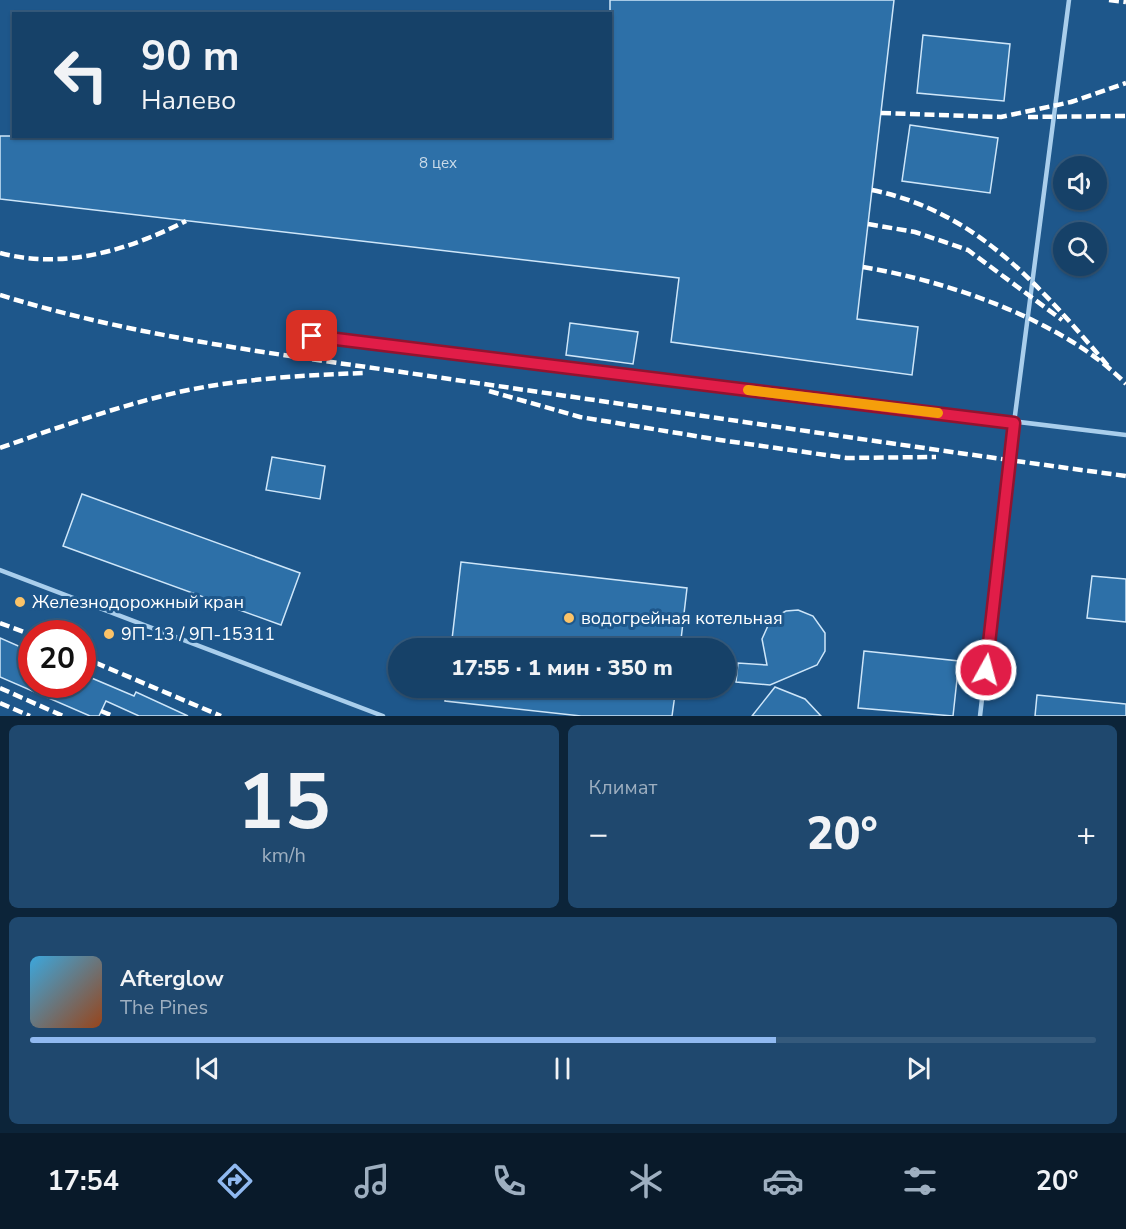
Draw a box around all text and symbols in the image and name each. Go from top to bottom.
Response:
text: 90 m [141,28,240,85]
icon: left [42,36,120,114]
text: Налево [141,82,236,119]
house number: 8 цех [419,153,457,173]
map controls [1053,156,1107,276]
button: sound [1053,156,1107,210]
button: search [1053,222,1107,276]
pin [286,310,337,361]
icon: arrive [295,319,328,352]
place label: Железнодорожный кран [32,590,244,614]
marker: Железнодорожный кран [13,595,27,609]
place label: водогрейная котельная [581,606,783,630]
marker: водогрейная котельная [562,611,576,625]
speed limit sign: 20 [18,620,96,698]
place label: 9П-13 / 9П-15311 [121,622,275,646]
marker: 9П-13 / 9П-15311 [102,627,116,641]
position arrow [954,638,1018,702]
text: 17:55 · 1 мин · 350 m [451,653,673,683]
text: 15 [237,749,331,856]
text: Климат [589,774,657,801]
text: 20° [807,804,878,865]
text: − [589,812,608,857]
text: + [1076,812,1096,857]
text: km/h [262,842,306,869]
text: Afterglow [120,964,224,994]
text: The Pines [120,994,208,1021]
icon: previous [191,1052,224,1085]
icon: pause [546,1052,579,1085]
icon: next [902,1052,935,1085]
icon: directions [214,1160,256,1202]
icon: music [351,1160,393,1202]
icon: phone [488,1160,530,1202]
icon: climate [625,1160,667,1202]
icon: car [762,1160,804,1202]
icon: filters [899,1160,941,1202]
text: 17:54 [47,1163,119,1200]
text: 20° [1036,1163,1078,1200]

